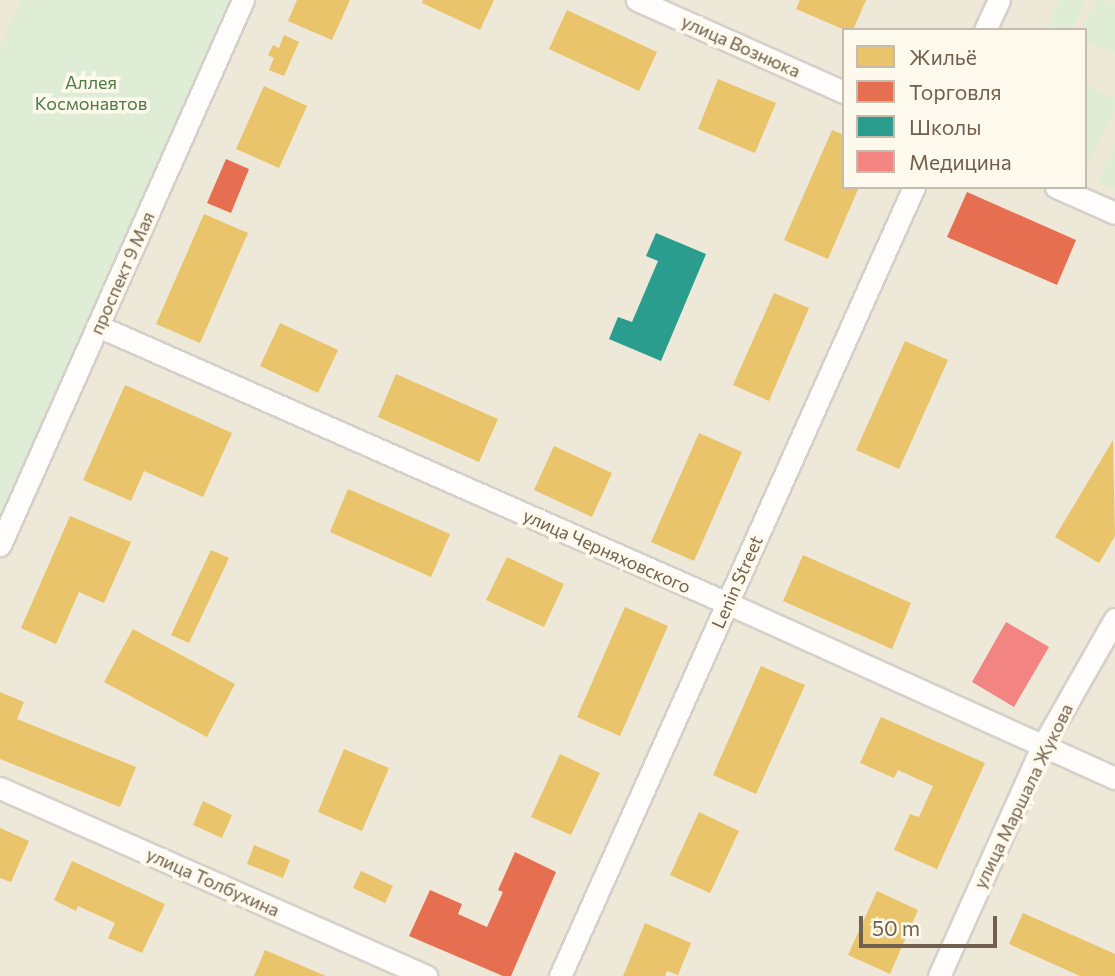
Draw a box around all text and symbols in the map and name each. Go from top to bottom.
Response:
street label: улица Вознюка [678,10,804,82]
legend [842,28,1087,189]
text: Жильё [909,44,977,69]
park label: Аллея Космонавтов [35,72,147,114]
text: Торговля [909,79,1002,104]
text: Школы [909,114,981,139]
text: Медицина [909,149,1012,174]
street label: проспект 9 Мая [85,208,159,338]
street label: улица Черняховского [520,504,694,598]
street label: Lenin Street [707,532,767,632]
street label: улица Маршала Жукова [969,700,1077,892]
street label: улица Толбухина [143,843,283,921]
scale bar [863,902,1001,946]
text: 50 m [872,915,920,940]

